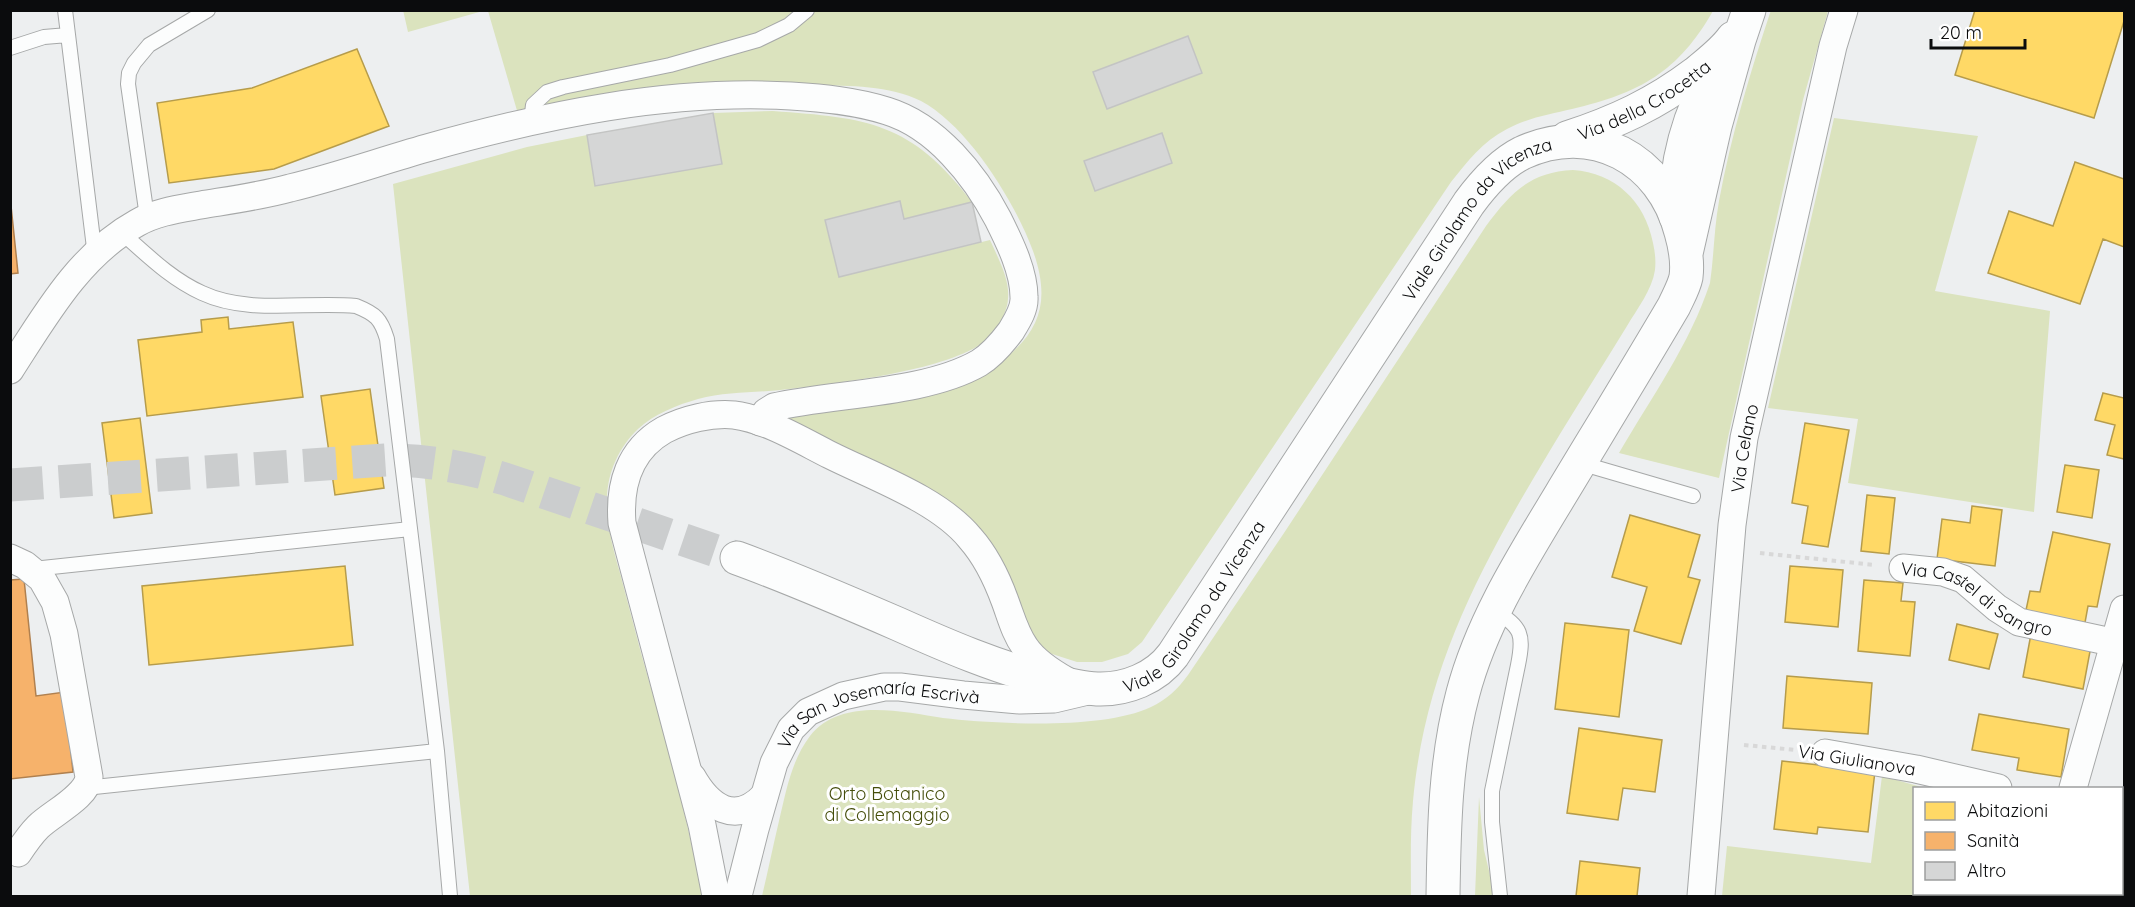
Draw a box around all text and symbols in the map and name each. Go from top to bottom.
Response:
scale bar [1931,12,2026,50]
text: 20 m [1940,21,1982,44]
street label: Via della Crocetta [1574,54,1715,145]
street label: Viale Girolamo da Vicenza [1397,132,1554,305]
street label: Via Celano [1725,401,1763,494]
street label: Viale Girolamo da Vicenza [1120,516,1270,698]
street label: Via Castel di Sangro [1900,556,2054,640]
street label: Via San Josemaría Escrivà [772,676,981,752]
street label: Via Giulianova [1797,739,1917,781]
park label: Orto Botanico di Collemaggio [824,782,950,826]
legend [1913,787,2123,895]
text: Abitazioni [1967,799,2048,822]
text: Sanità [1967,829,2019,852]
text: Altro [1967,859,2006,882]

